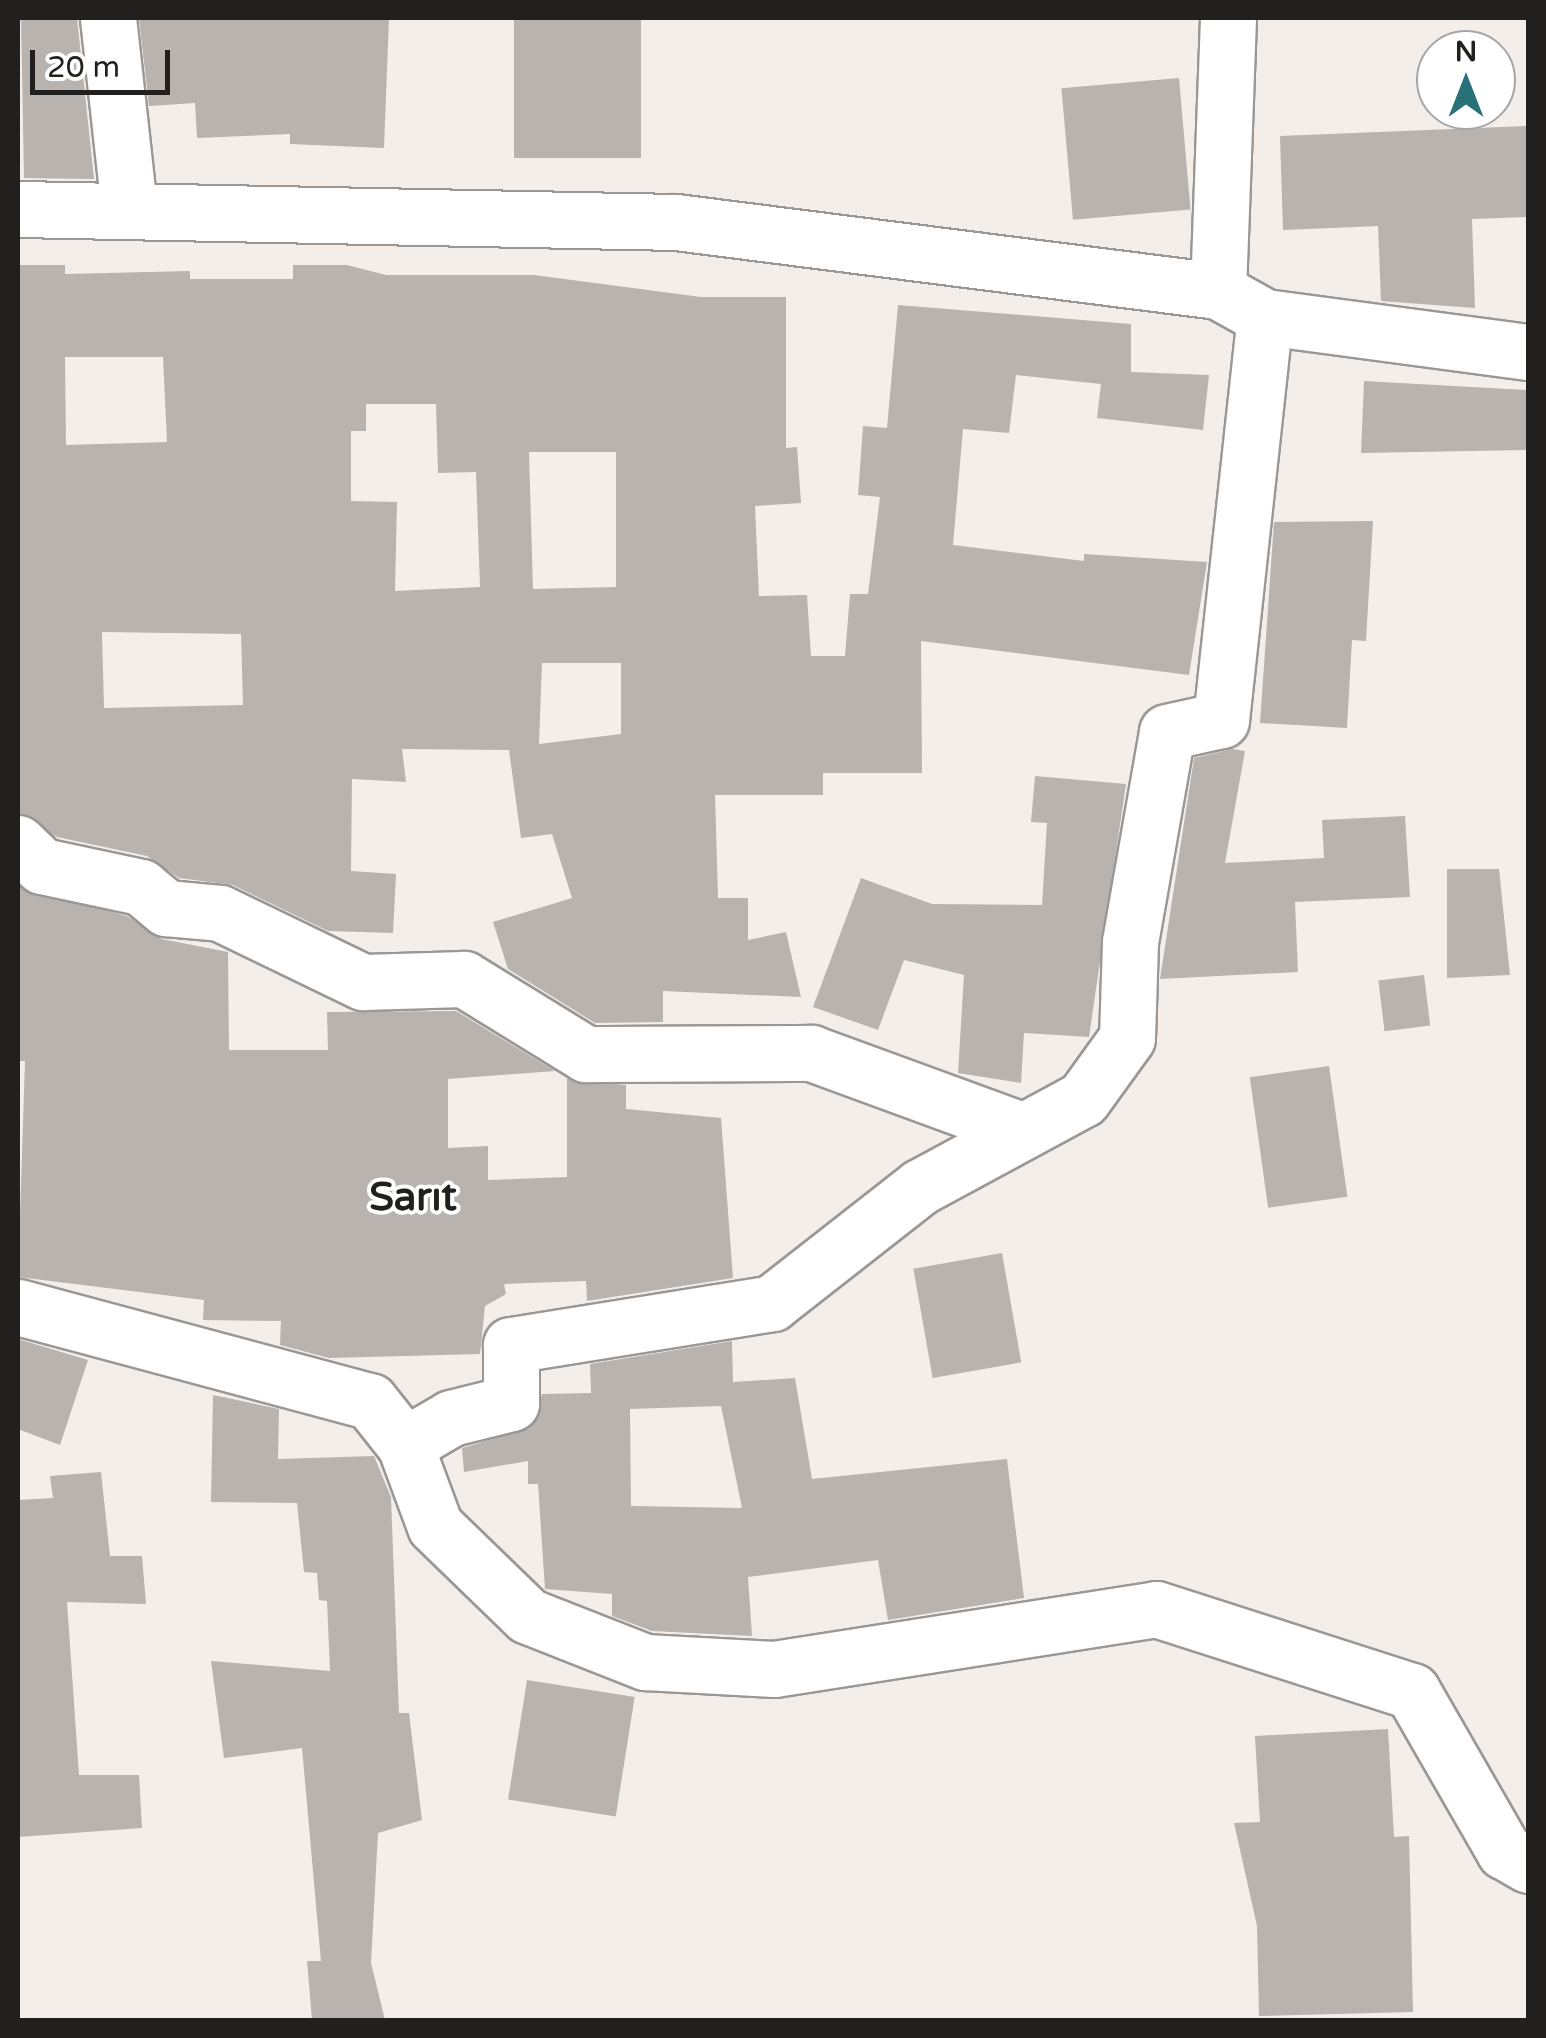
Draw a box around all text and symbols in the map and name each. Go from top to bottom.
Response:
scale bar [35,30,175,92]
north arrow [1416,30,1516,130]
text: N [1455,35,1477,69]
text: 20 m [47,49,120,86]
district label: Sarıt [369,1173,457,1221]

